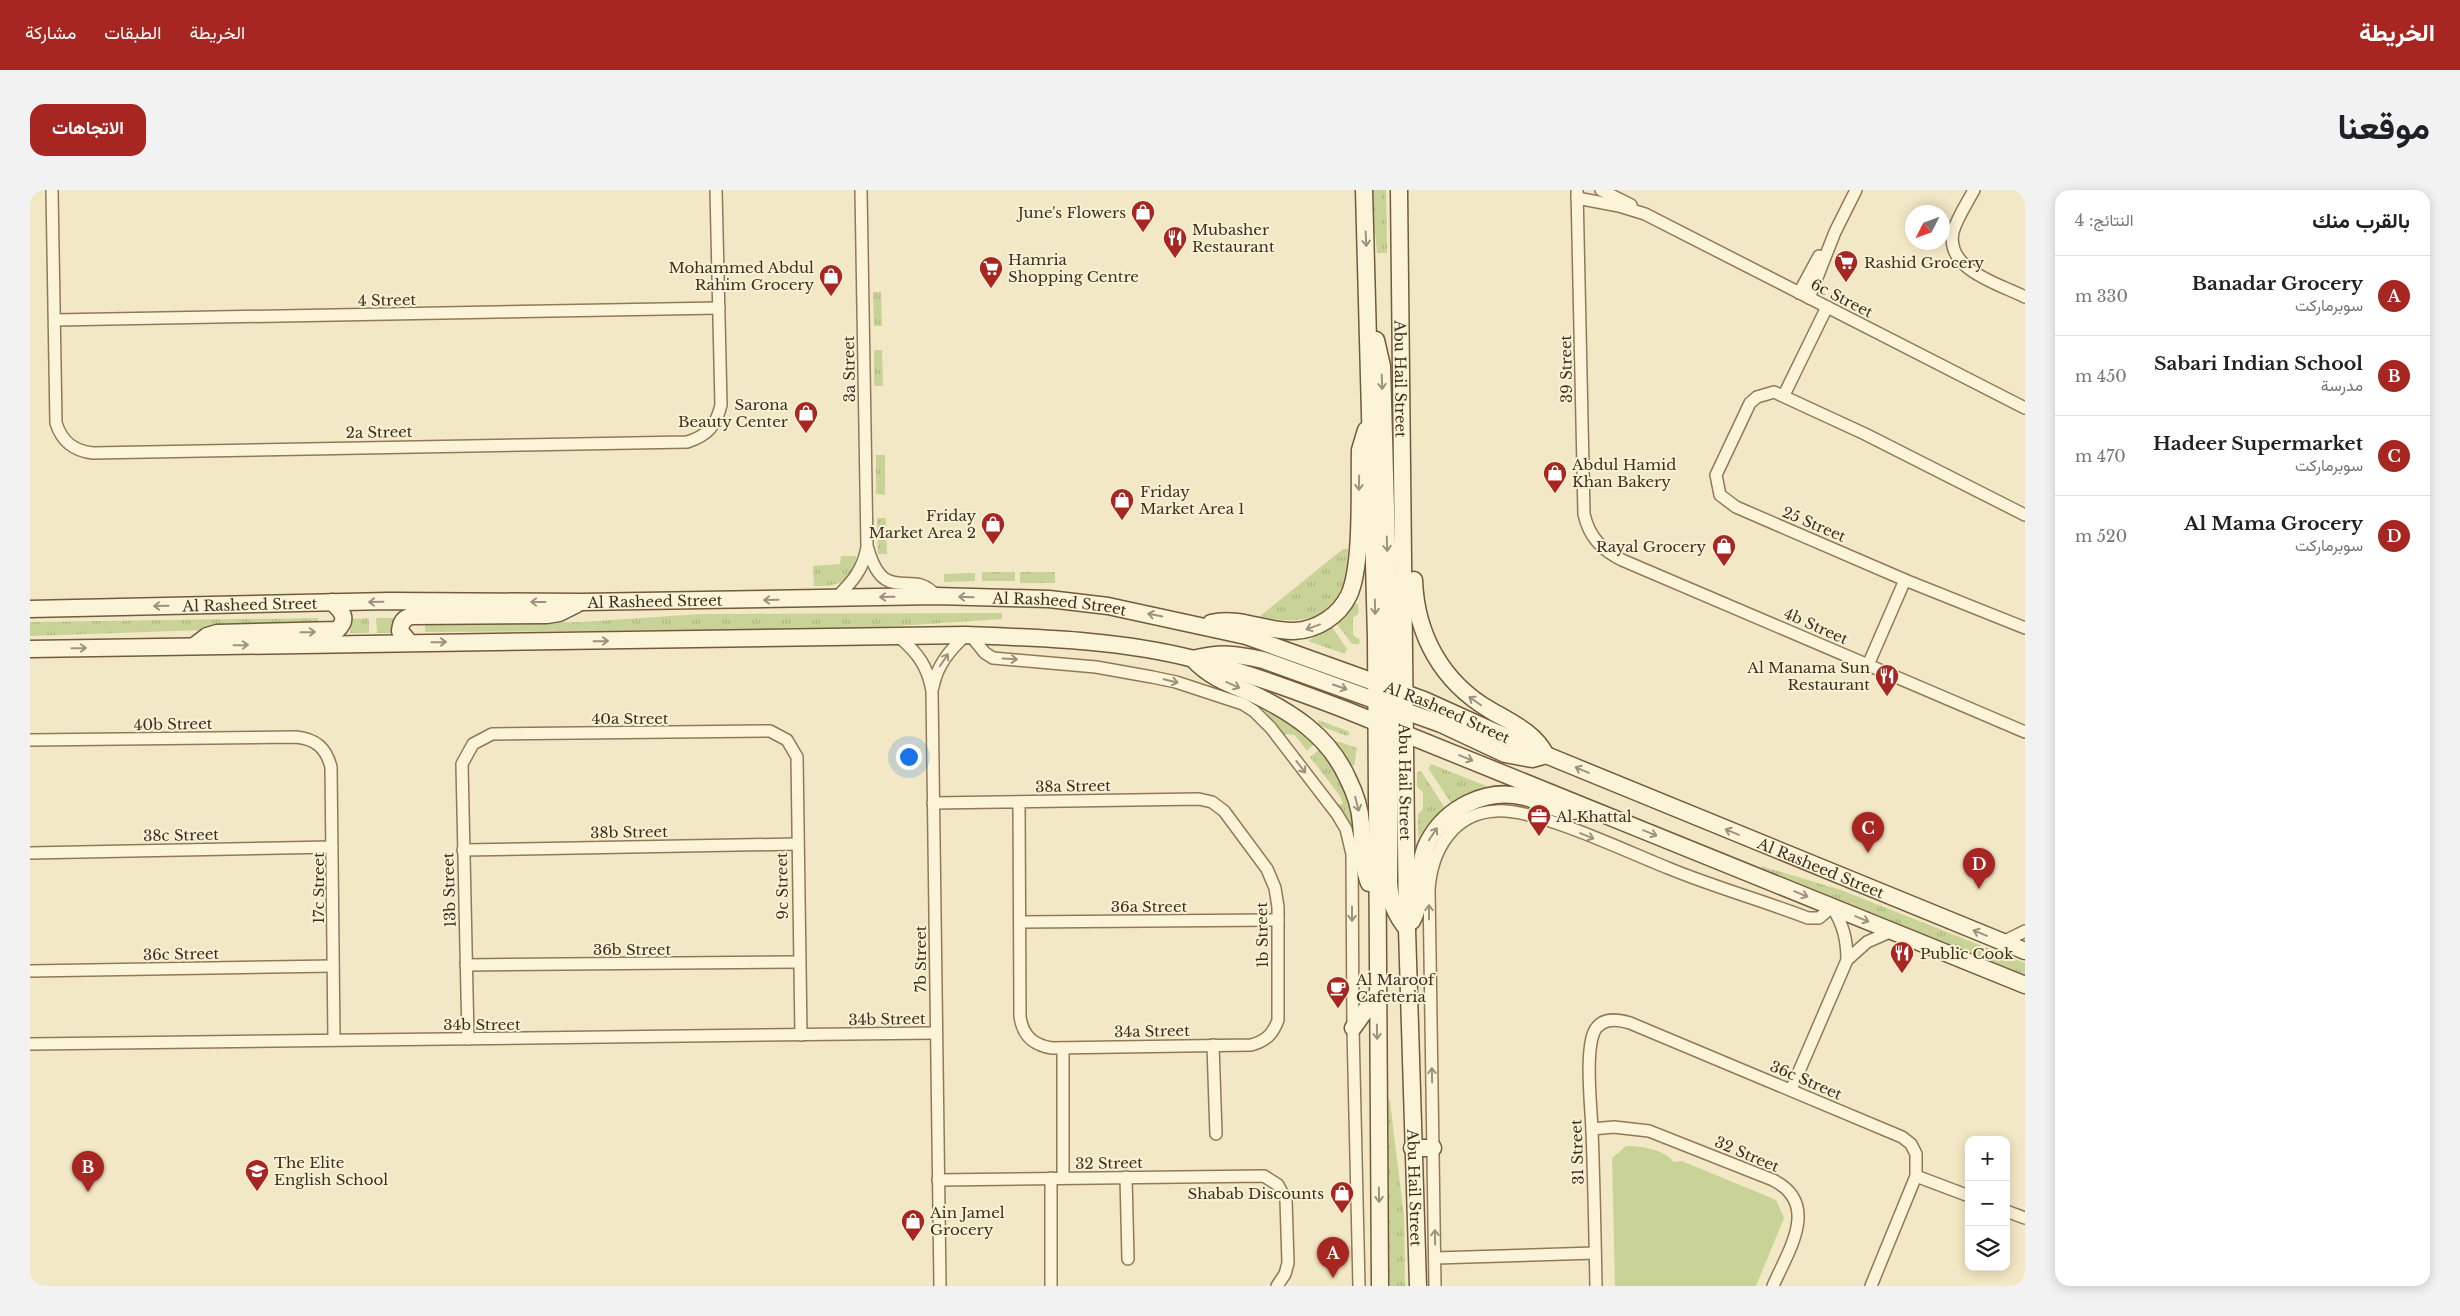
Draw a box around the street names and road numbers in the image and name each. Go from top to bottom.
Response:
street label: 6c Street [1808,274,1876,322]
street label: 4 Street [358,290,417,310]
street label: Abu Hail Street [1391,319,1411,438]
street label: 39 Street [1556,334,1576,403]
street label: 3a Street [839,335,859,403]
street label: 2a Street [345,422,413,442]
street label: 25 Street [1779,502,1849,546]
street label: Al Rasheed Street [991,588,1129,619]
street label: Al Rasheed Street [586,590,723,611]
street label: Al Rasheed Street [181,593,318,615]
street label: 4b Street [1781,603,1851,649]
street label: Al Rasheed Street [1381,677,1513,747]
street label: 40a Street [591,709,669,728]
street label: 40b Street [133,714,213,734]
street label: Abu Hail Street [1395,722,1416,841]
street label: 38a Street [1035,776,1111,796]
street label: 38b Street [590,822,668,842]
street label: 38c Street [143,825,219,845]
street label: Al Rasheed Street [1754,833,1887,902]
street label: 17c Street [309,852,328,924]
street label: 13b Street [438,852,460,928]
street label: 9c Street [772,852,792,920]
street label: 36a Street [1111,897,1188,916]
street label: 1b Street [1252,902,1272,968]
street label: 7b Street [911,925,930,992]
street label: 36b Street [593,940,671,959]
street label: 36c Street [143,944,220,964]
street label: 34b Street [848,1009,926,1029]
street label: 34b Street [443,1015,521,1034]
street label: 34a Street [1114,1021,1190,1041]
street label: 36c Street [1767,1056,1845,1104]
street label: 31 Street [1566,1119,1588,1185]
street label: Abu Hail Street [1404,1128,1426,1247]
street label: 32 Street [1712,1132,1782,1176]
street label: 32 Street [1075,1153,1143,1173]

